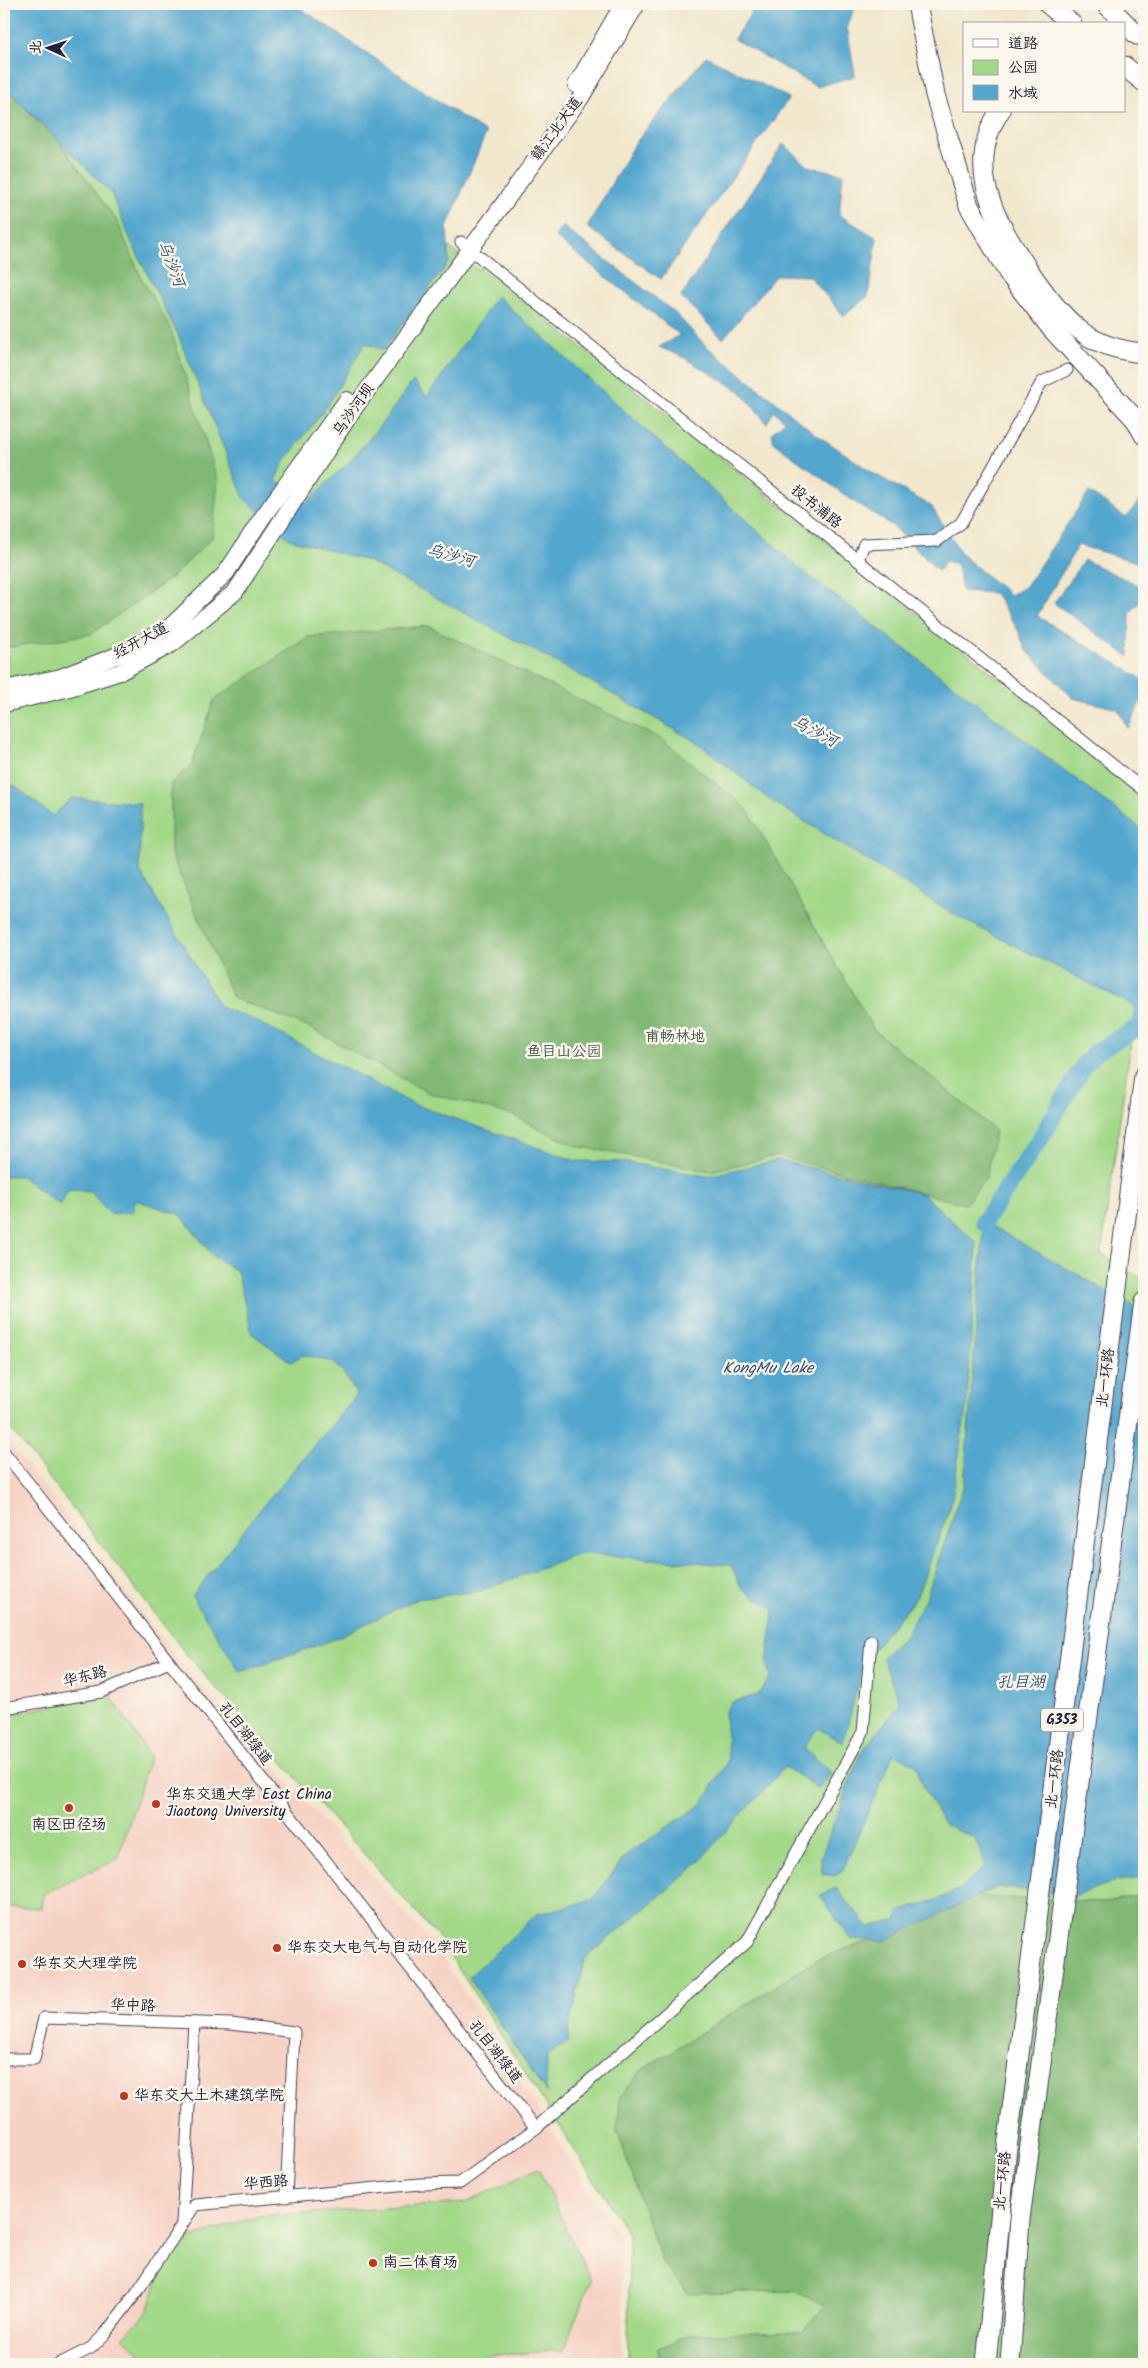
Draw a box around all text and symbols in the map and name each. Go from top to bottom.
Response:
north arrow [22,22,72,72]
legend [963,22,1126,112]
text: 道路 [1008,32,1038,56]
text: 北 [25,40,47,55]
text: 公园 [1008,56,1038,80]
text: 水域 [1008,82,1038,106]
street label: 赣江北大道 [525,92,589,166]
water label: 乌沙河 [151,237,192,294]
street label: 乌沙河坝 [327,379,381,441]
street label: 投书浦路 [785,479,847,535]
water label: 乌沙河 [424,537,480,575]
street label: 经开大道 [109,616,173,666]
water label: 乌沙河 [788,710,845,755]
park label: 甫畅林地 [645,1025,705,1049]
park label: 鱼目山公园 [526,1040,602,1064]
street label: 北一环路 [1090,1347,1122,1409]
water label: KongMu Lake [723,1356,815,1381]
street label: 华东路 [60,1660,110,1694]
water label: 孔目湖 [997,1670,1047,1695]
street label: 孔目湖绿道 [212,1697,278,1771]
road number: G353 [1041,1708,1083,1732]
street label: 北一环路 [1039,1748,1071,1810]
place label: 华东交通大学 East China Jiaotong University [166,1783,332,1824]
marker: 华东交通大学 East China Jiaotong University [150,1798,162,1810]
marker: 南区田径场 [63,1802,75,1814]
place label: 南区田径场 [31,1813,107,1837]
place label: 华东交大电气与自动化学院 [287,1936,467,1960]
marker: 华东交大电气与自动化学院 [271,1942,283,1954]
place label: 华东交大理学院 [32,1952,137,1976]
marker: 华东交大理学院 [16,1958,28,1970]
street label: 华中路 [110,1993,156,2019]
street label: 孔目湖绿道 [462,2015,528,2089]
place label: 华东交大土木建筑学院 [134,2084,284,2108]
marker: 华东交大土木建筑学院 [118,2090,130,2102]
street label: 北一环路 [988,2150,1018,2212]
street label: 华西路 [243,2169,289,2197]
place label: 南二体育场 [383,2251,458,2275]
marker: 南二体育场 [367,2257,379,2269]

